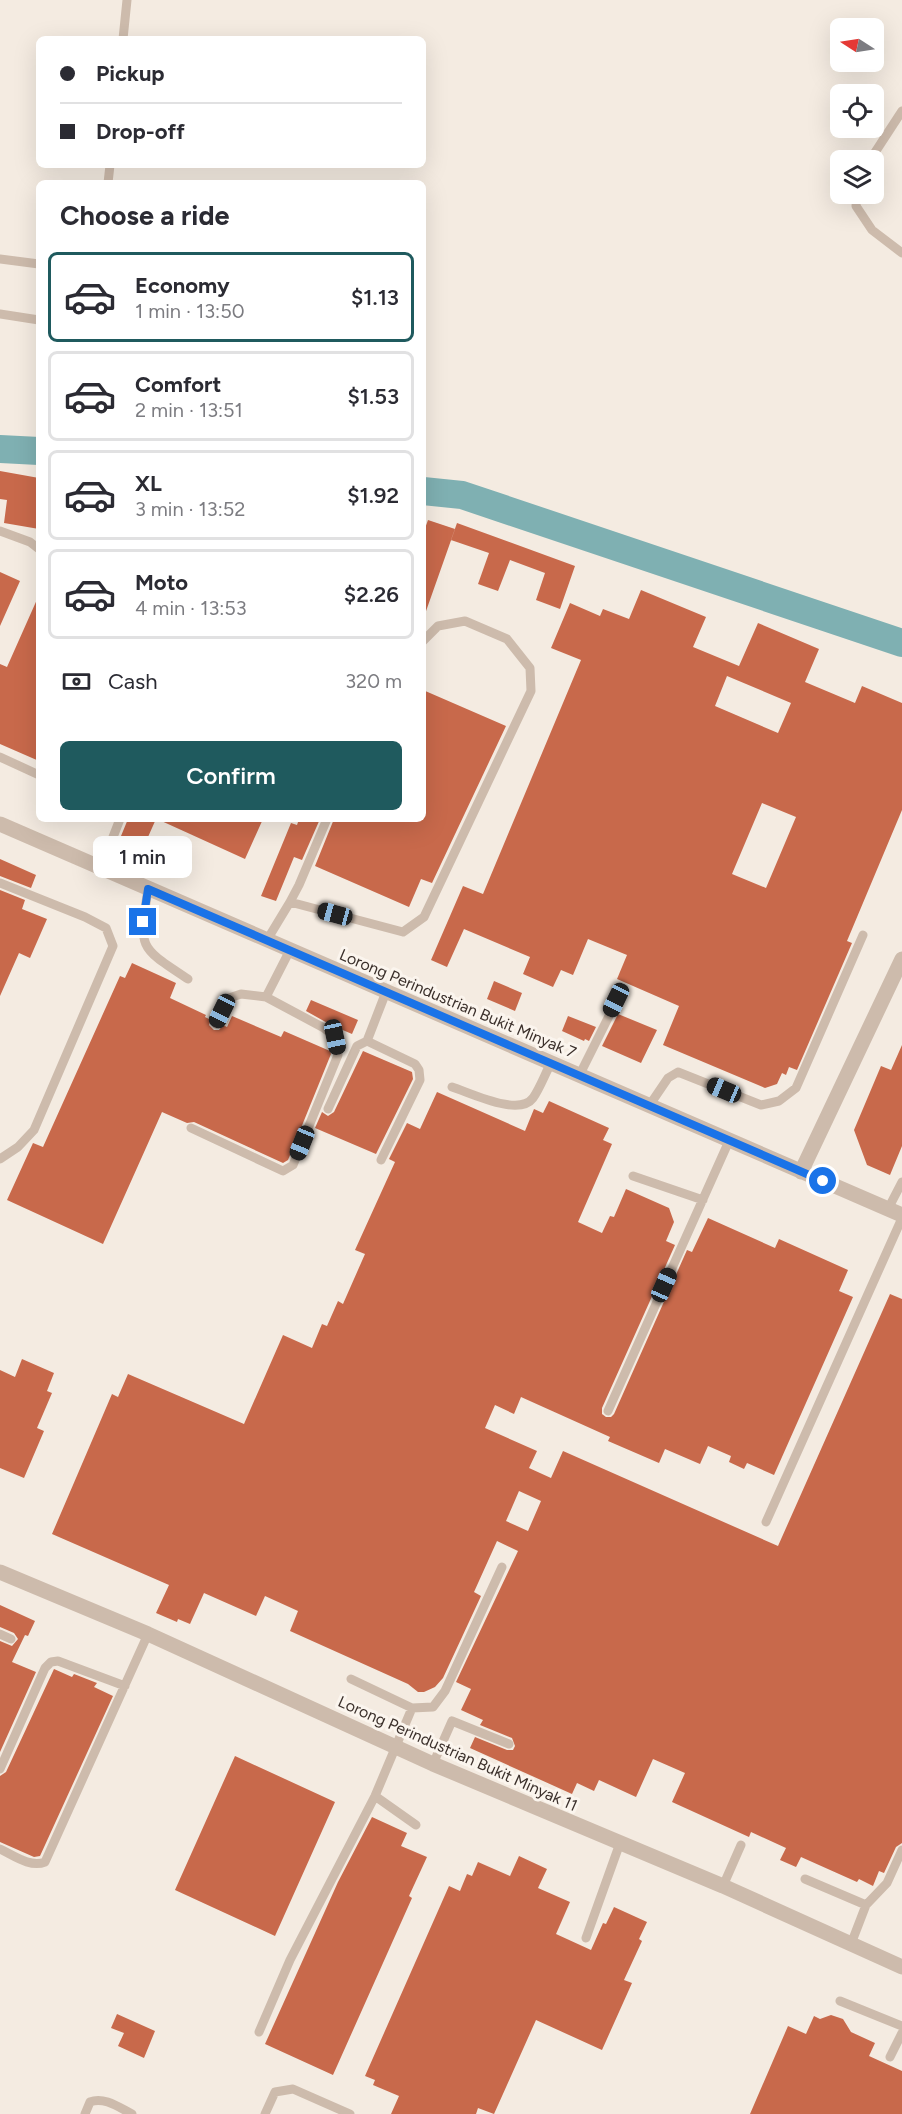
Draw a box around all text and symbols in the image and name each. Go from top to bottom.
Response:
north arrow [830,18,884,72]
map controls [830,18,884,204]
text: Pickup [96,60,165,87]
button: locate [830,84,884,138]
text: Drop-off [96,118,185,145]
button: layers [830,150,884,204]
text: Choose a ride [60,199,229,232]
icon: car [63,270,117,324]
text: Economy [135,272,230,299]
text: $1.13 [351,284,399,311]
text: 1 min · 13:50 [135,299,245,323]
icon: car [63,369,117,423]
text: Comfort [135,371,221,398]
text: $1.53 [348,383,399,410]
text: 2 min · 13:51 [135,398,243,422]
icon: car [63,468,117,522]
text: XL [135,470,162,497]
text: $1.92 [347,482,399,509]
text: 3 min · 13:52 [135,497,245,521]
icon: car [63,567,117,621]
text: Moto [135,569,188,596]
text: $2.26 [344,581,399,608]
text: 4 min · 13:53 [135,596,247,620]
icon: cash [60,665,93,698]
text: Cash [108,668,158,695]
text: 320 m [345,669,402,693]
button: Confirm [60,741,402,810]
callout: 1 min [94,835,192,877]
text: 1 min [119,845,166,869]
car [315,901,355,927]
route end [129,908,156,935]
street label: Lorong Perindustrian Bukit Minyak 7 [337,945,579,1062]
car [600,980,632,1020]
car [206,991,238,1031]
car [322,1018,348,1056]
car [704,1075,744,1105]
car [287,1123,317,1163]
route start [809,1167,836,1194]
car [648,1265,680,1305]
street label: Lorong Perindustrian Bukit Minyak 11 [335,1692,580,1815]

